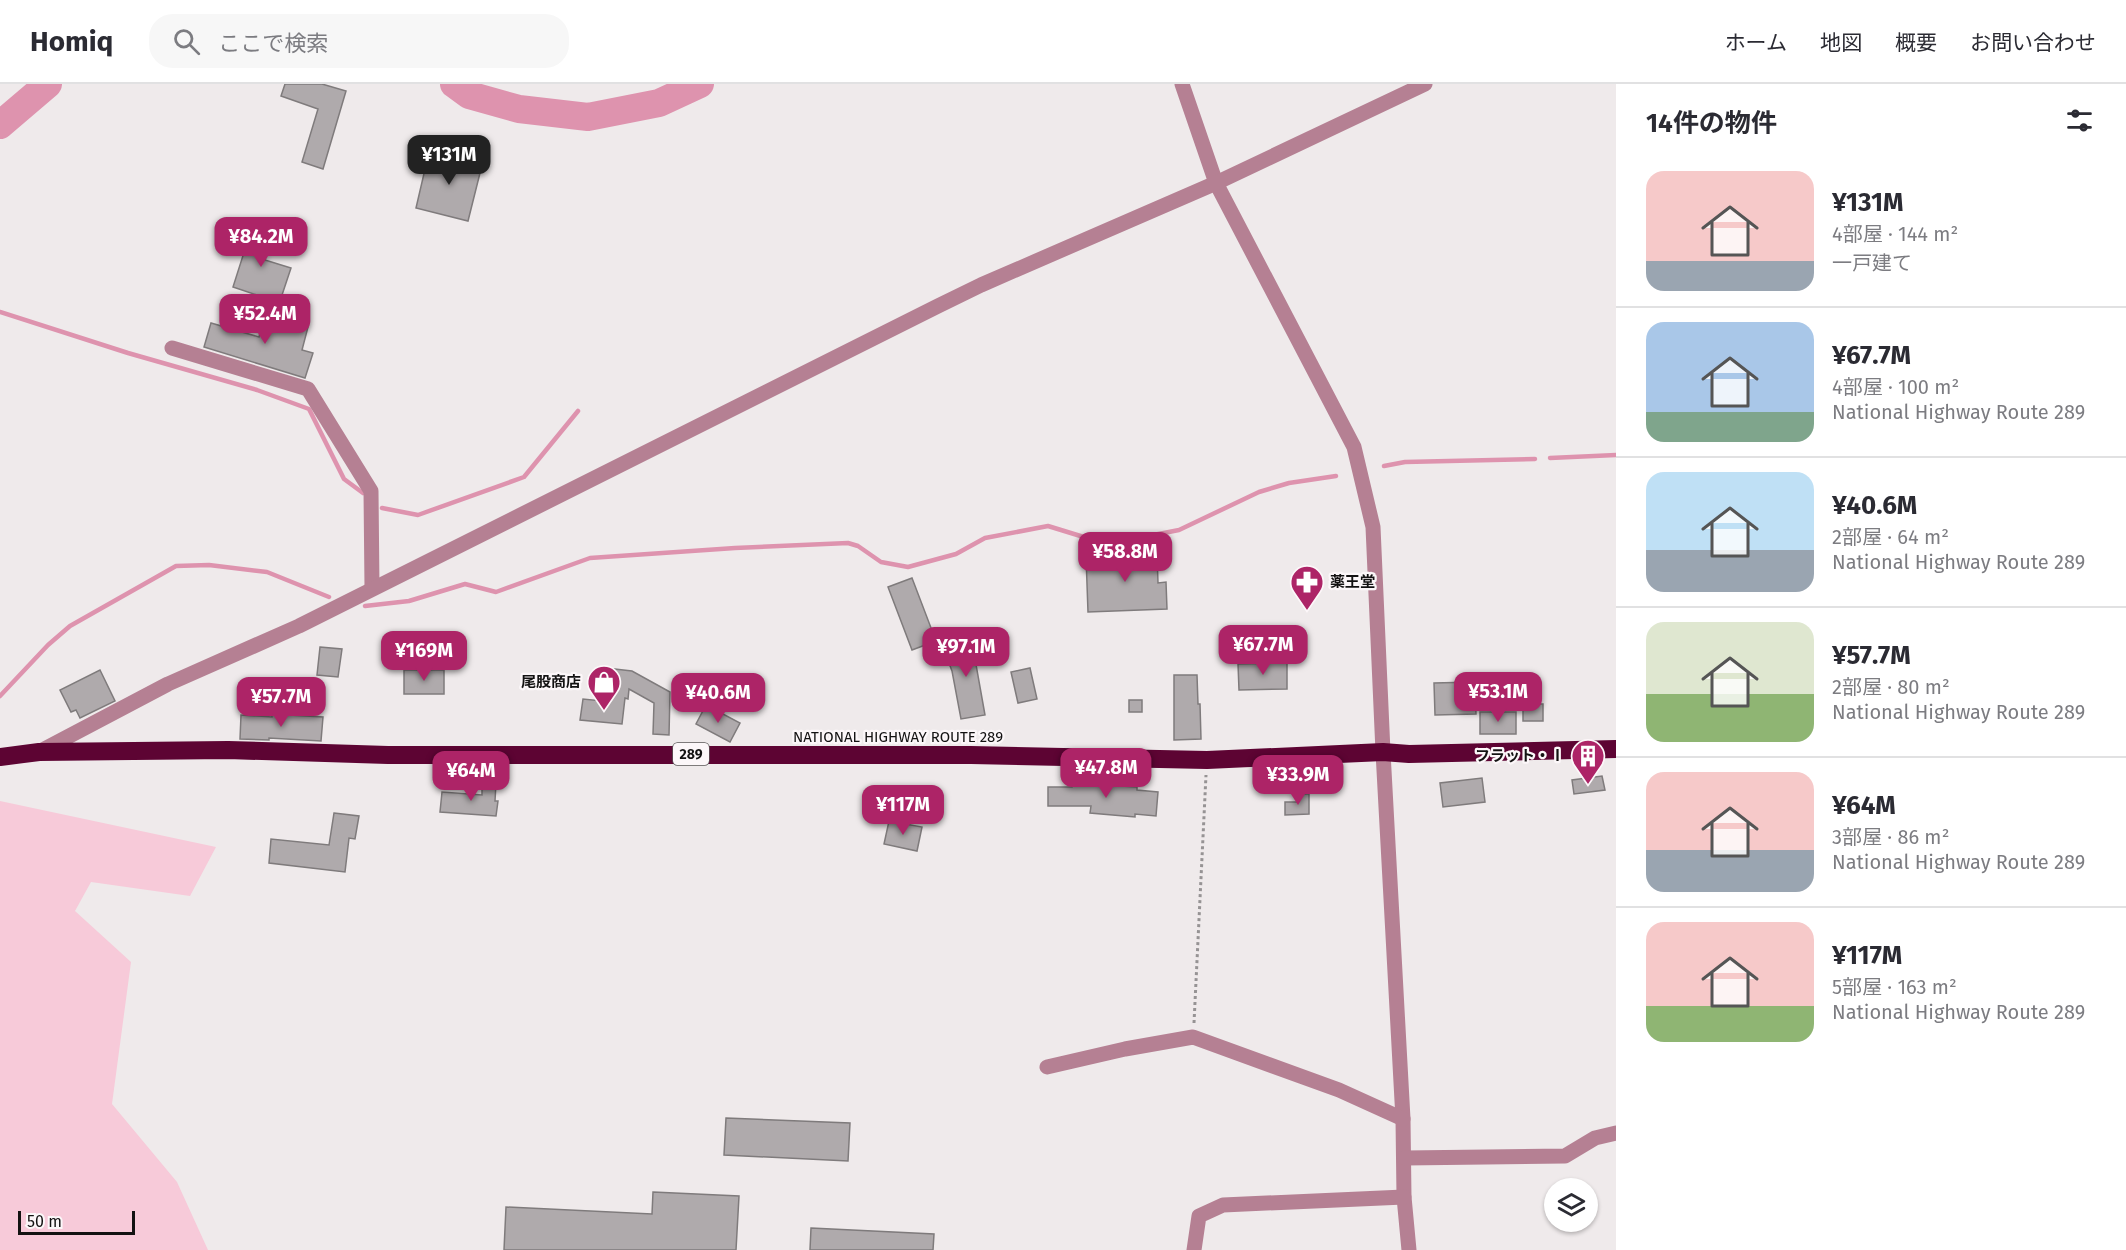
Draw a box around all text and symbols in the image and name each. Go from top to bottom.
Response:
search box [149,14,569,68]
text: Homiq [30,25,113,58]
icon: search [170,25,203,58]
text: ここで検索 [218,30,328,57]
text: ホーム [1725,30,1787,56]
text: 地図 [1820,30,1862,56]
text: 概要 [1895,30,1937,56]
text: お問い合わせ [1970,30,2096,56]
icon: filters [2063,104,2096,137]
text: 14件の物件 [1646,108,1777,139]
pin: ¥131M [407,135,491,186]
text: ¥131M [422,142,477,166]
text: ¥131M [1832,187,1904,218]
icon: home [1694,195,1766,267]
pin: ¥84.2M [212,217,310,268]
text: 4部屋 · 144 m² [1832,222,1958,246]
text: ¥84.2M [229,224,293,248]
text: 一戸建て [1832,251,1912,275]
pin: ¥52.4M [216,294,314,345]
text: ¥52.4M [233,301,297,325]
text: ¥67.7M [1832,340,1911,371]
icon: home [1694,346,1766,418]
text: 4部屋 · 100 m² [1832,375,1959,399]
text: National Highway Route 289 [1832,400,2085,424]
text: ¥40.6M [1832,490,1917,521]
icon: home [1694,496,1766,568]
text: 2部屋 · 64 m² [1832,525,1949,549]
pin: ¥58.8M [1076,532,1174,583]
text: ¥58.8M [1092,539,1158,563]
text: National Highway Route 289 [1832,550,2085,574]
pharmacy icon: 薬王堂 [1289,564,1325,611]
place label: 薬王堂 [1330,573,1375,591]
pin: ¥67.7M [1214,625,1312,676]
pin: ¥97.1M [917,627,1015,678]
pin: ¥169M [382,631,466,682]
text: ¥67.7M [1233,632,1293,656]
text: ¥97.1M [936,634,996,658]
text: ¥169M [395,638,453,662]
text: ¥57.7M [1832,640,1911,671]
icon: home [1694,646,1766,718]
shop icon: 尾股商店 [586,664,622,711]
pin: ¥53.1M [1449,672,1547,723]
place label: 尾股商店 [521,673,581,691]
pin: ¥40.6M [669,673,767,724]
text: 2部屋 · 80 m² [1832,675,1950,699]
pin: ¥57.7M [232,677,330,728]
text: ¥53.1M [1468,679,1528,703]
text: ¥40.6M [685,680,751,704]
text: ¥57.7M [251,684,311,708]
text: National Highway Route 289 [1832,700,2085,724]
street label: NATIONAL HIGHWAY ROUTE 289 [793,728,1003,746]
building icon: フラット・Ⅰ [1570,738,1606,785]
road number: 289 [673,743,709,765]
place label: フラット・Ⅰ [1475,747,1565,765]
pin: ¥47.8M [1057,748,1155,799]
pin: ¥64M [435,751,507,802]
text: ¥47.8M [1074,755,1138,779]
pin: ¥33.9M [1249,755,1347,806]
text: ¥64M [446,758,496,782]
text: ¥33.9M [1266,762,1330,786]
pin: ¥117M [861,785,945,836]
text: ¥64M [1832,790,1896,821]
text: ¥117M [876,792,930,816]
icon: home [1694,796,1766,868]
text: 3部屋 · 86 m² [1832,825,1949,849]
text: National Highway Route 289 [1832,850,2085,874]
text: ¥117M [1832,940,1902,971]
icon: home [1694,946,1766,1018]
text: 5部屋 · 163 m² [1832,975,1957,999]
text: National Highway Route 289 [1832,1000,2085,1024]
map controls [1544,1178,1598,1232]
button: layers [1544,1178,1598,1232]
scale bar [18,1208,135,1236]
text: 50 m [27,1212,62,1231]

